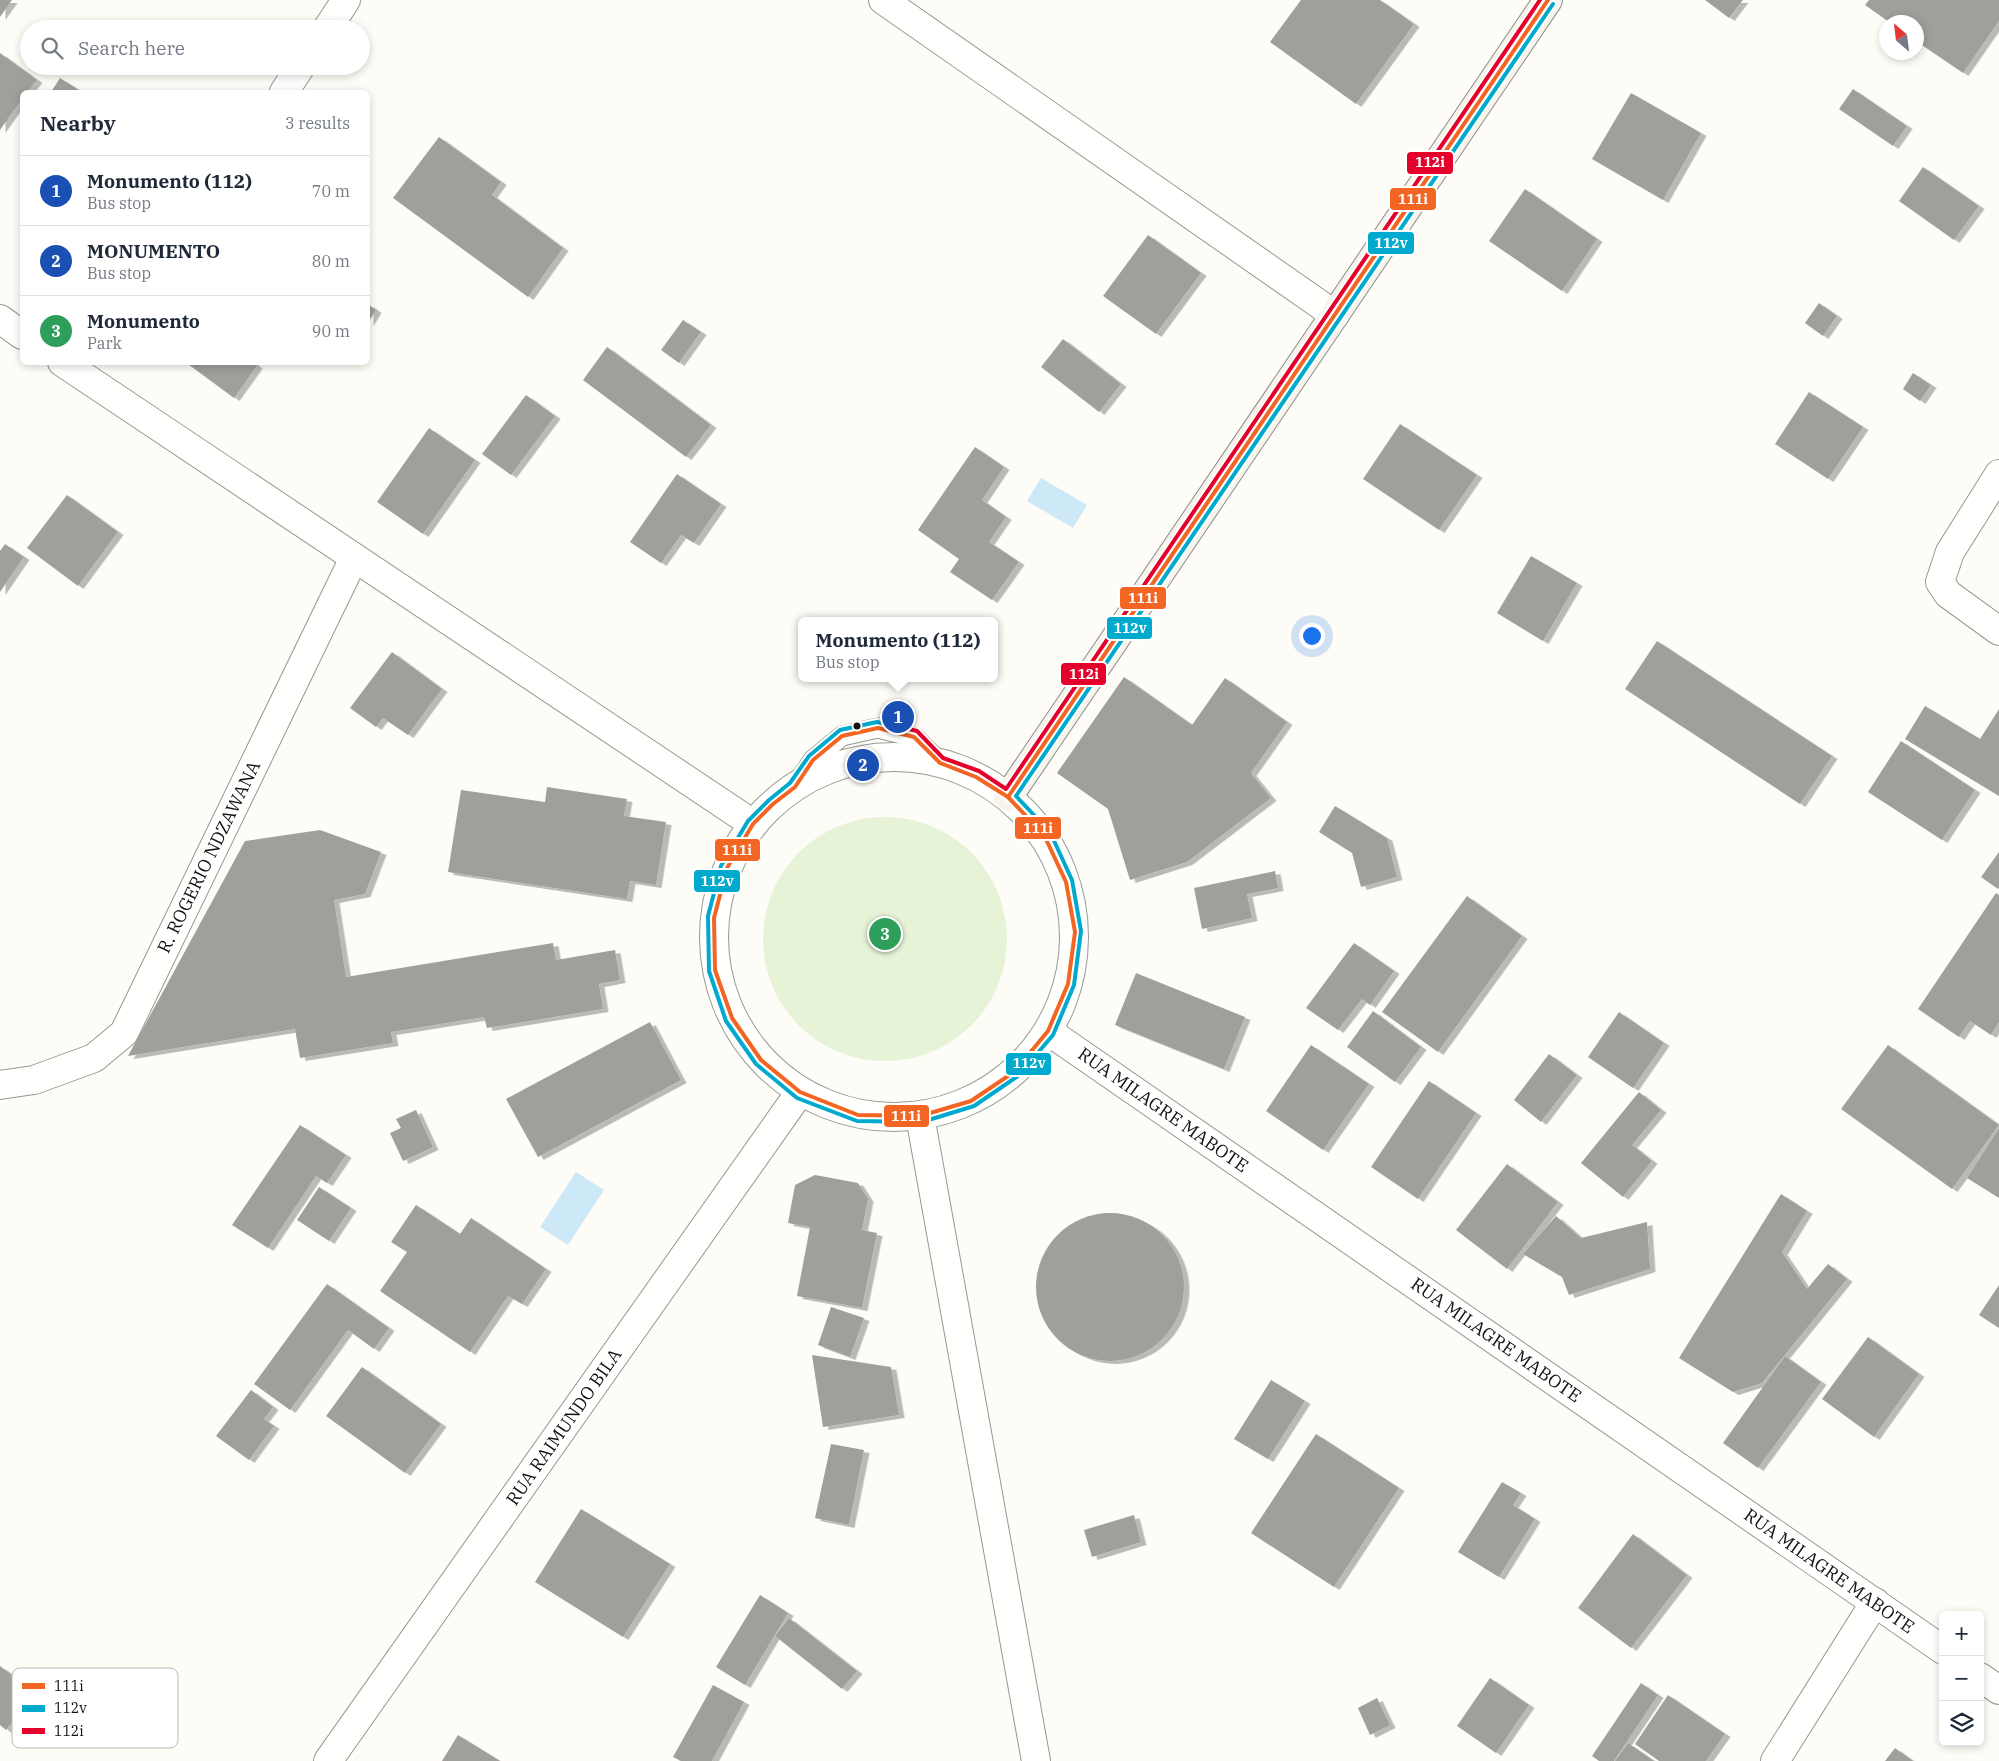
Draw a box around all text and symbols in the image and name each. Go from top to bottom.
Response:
north arrow [1879,15,1924,60]
search box [20,20,370,75]
icon: search [38,34,66,62]
text: Search here [78,36,185,60]
text: Nearby [40,109,116,137]
text: 3 results [285,113,350,133]
line badge: 112i [1406,151,1454,175]
text: 112i [1415,153,1445,171]
text: Monumento (112) [87,169,252,193]
text: 1 [51,181,61,201]
text: 70 m [312,181,350,201]
line badge: 111i [1389,187,1437,211]
text: 111i [1398,190,1428,208]
text: Bus stop [87,193,151,213]
line badge: 112v [1367,231,1415,255]
text: 112v [1374,234,1408,252]
text: MONUMENTO [87,239,220,263]
text: 2 [51,251,61,271]
text: 80 m [312,251,350,271]
text: Bus stop [87,263,151,283]
text: Monumento [87,309,200,333]
text: 3 [51,321,61,341]
text: 90 m [312,321,350,341]
text: Park [87,333,122,353]
line badge: 111i [1119,586,1167,610]
text: 111i [1128,589,1158,607]
line badge: 112v [1106,616,1153,640]
popup [798,617,998,682]
text: 112v [1113,619,1147,637]
your location [1299,623,1325,649]
text: Monumento (112) [816,628,980,652]
text: Bus stop [816,652,880,672]
line badge: 112i [1060,662,1107,686]
text: 112i [1069,665,1099,683]
pin: 1 [882,698,914,736]
unlabelled marker [852,721,862,731]
pin: 2 [847,746,879,784]
street label: R. ROGERIO NDZAWANA [152,756,265,957]
line badge: 111i [1014,816,1062,840]
text: 111i [1023,819,1053,837]
line badge: 111i [714,838,761,862]
text: 111i [722,841,752,859]
line badge: 112v [693,869,741,893]
text: 112v [700,872,734,890]
pin: 3 [869,915,901,953]
street label: RUA MILAGRE MABOTE [1074,1042,1253,1177]
line badge: 112v [1005,1052,1052,1076]
text: 112v [1012,1054,1046,1072]
line badge: 111i [883,1104,930,1128]
text: 111i [891,1107,921,1125]
street label: RUA MILAGRE MABOTE [1407,1272,1586,1407]
street label: RUA RAIMUNDO BILA [501,1343,627,1510]
street label: RUA MILAGRE MABOTE [1740,1503,1919,1638]
map controls [1939,1611,1984,1746]
button: + [1939,1611,1984,1656]
button: − [1939,1656,1984,1701]
legend [12,1668,178,1748]
text: 111i [54,1677,84,1695]
text: 112v [54,1699,87,1717]
button: layers [1939,1701,1984,1746]
text: 112i [54,1722,84,1740]

